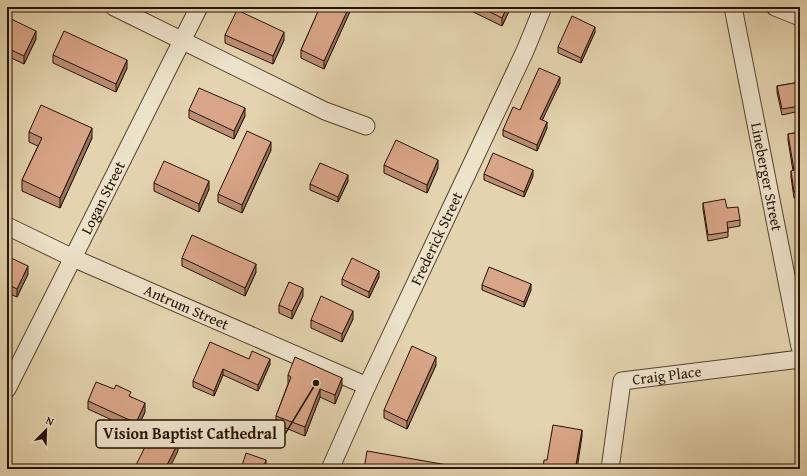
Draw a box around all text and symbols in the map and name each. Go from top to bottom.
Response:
street label: Lineberger Street [746,121,788,233]
street label: Logan Street [75,157,130,238]
street label: Frederick Street [405,187,468,288]
street label: Antrum Street [141,279,233,335]
street label: Craig Place [631,360,703,390]
north arrow [26,410,66,450]
text: N [43,412,57,430]
callout: Vision Baptist Cathedral [96,420,285,448]
text: Vision Baptist Cathedral [103,421,277,445]

